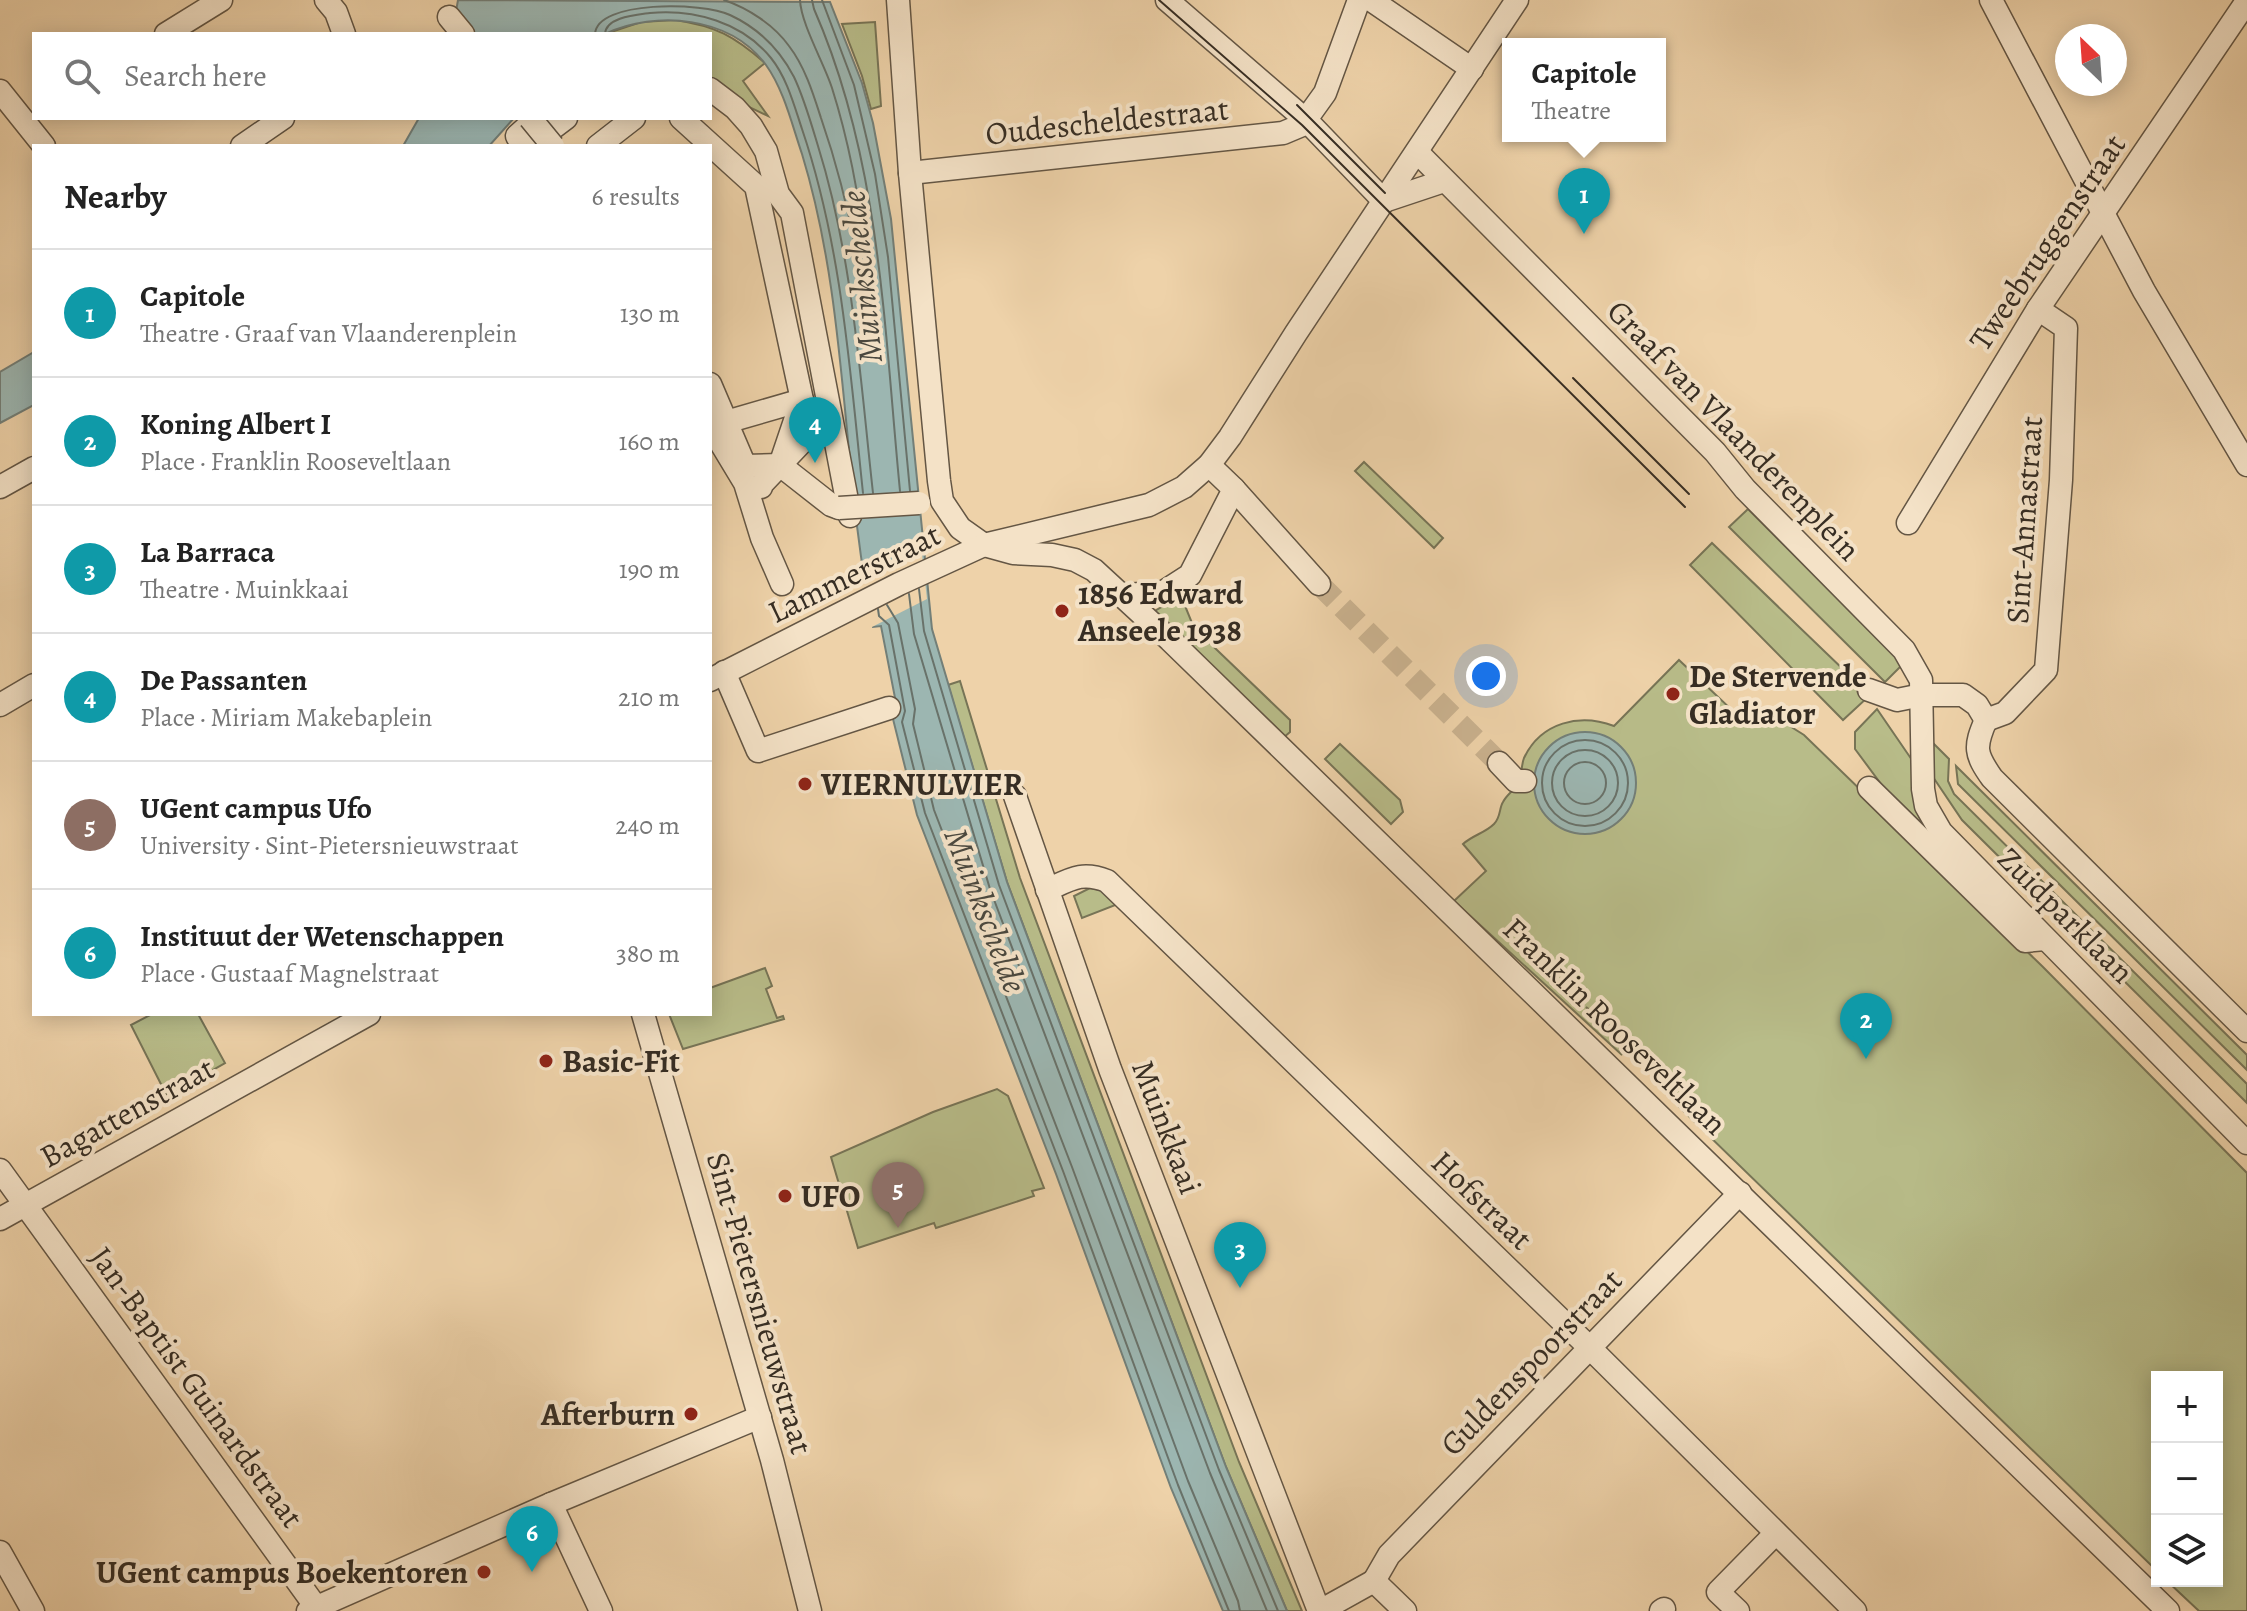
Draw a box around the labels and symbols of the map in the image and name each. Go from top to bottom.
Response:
north arrow [2055,24,2127,96]
street label: Oudescheldestraat [983,86,1231,156]
street label: Tweebruggenstraat [1958,125,2136,359]
pin: 1 [1558,168,1610,234]
water label: Muinkschelde [829,188,894,365]
street label: Graaf van Vlaanderenplein [1598,290,1870,570]
pin: 4 [789,397,841,463]
street label: Sint-Annastraat [1995,415,2053,625]
street label: Lammerstraat [760,512,948,634]
place label: 1856 Edward Anseele 1938 [1077,571,1244,652]
marker: 1856 Edward Anseele 1938 [1053,602,1071,620]
place label: De Stervende Gladiator [1689,654,1867,735]
your location [1466,656,1506,696]
marker: De Stervende Gladiator [1664,685,1682,703]
place label: VIERNULVIER [820,762,1024,806]
marker: VIERNULVIER [796,775,814,793]
water label: Muinkschelde [933,821,1038,999]
street label: Zuidparklaan [1988,837,2144,993]
street label: Franklin Rooseveltlaan [1493,907,1737,1145]
pin: 2 [1840,993,1892,1059]
place label: Basic-Fit [562,1039,680,1083]
street label: Bagattenstraat [32,1046,222,1178]
marker: Basic-Fit [537,1052,555,1070]
street label: Muinkkaai [1121,1054,1213,1200]
street label: Hofstraat [1421,1141,1543,1259]
street label: Sint-Pietersnieuwstraat [696,1147,824,1459]
pin: 5 [872,1162,924,1228]
place label: UFO [801,1174,860,1218]
marker: UFO [776,1187,794,1205]
pin: 3 [1214,1222,1266,1288]
street label: Jan-Baptist Guinardstraat [80,1237,314,1537]
street label: Guldenspoorstraat [1430,1259,1632,1465]
place label: Afterburn [540,1392,675,1436]
marker: Afterburn [682,1405,700,1423]
pin: 6 [506,1506,558,1572]
place label: UGent campus Boekentoren [96,1550,468,1594]
marker: UGent campus Boekentoren [475,1563,493,1581]

